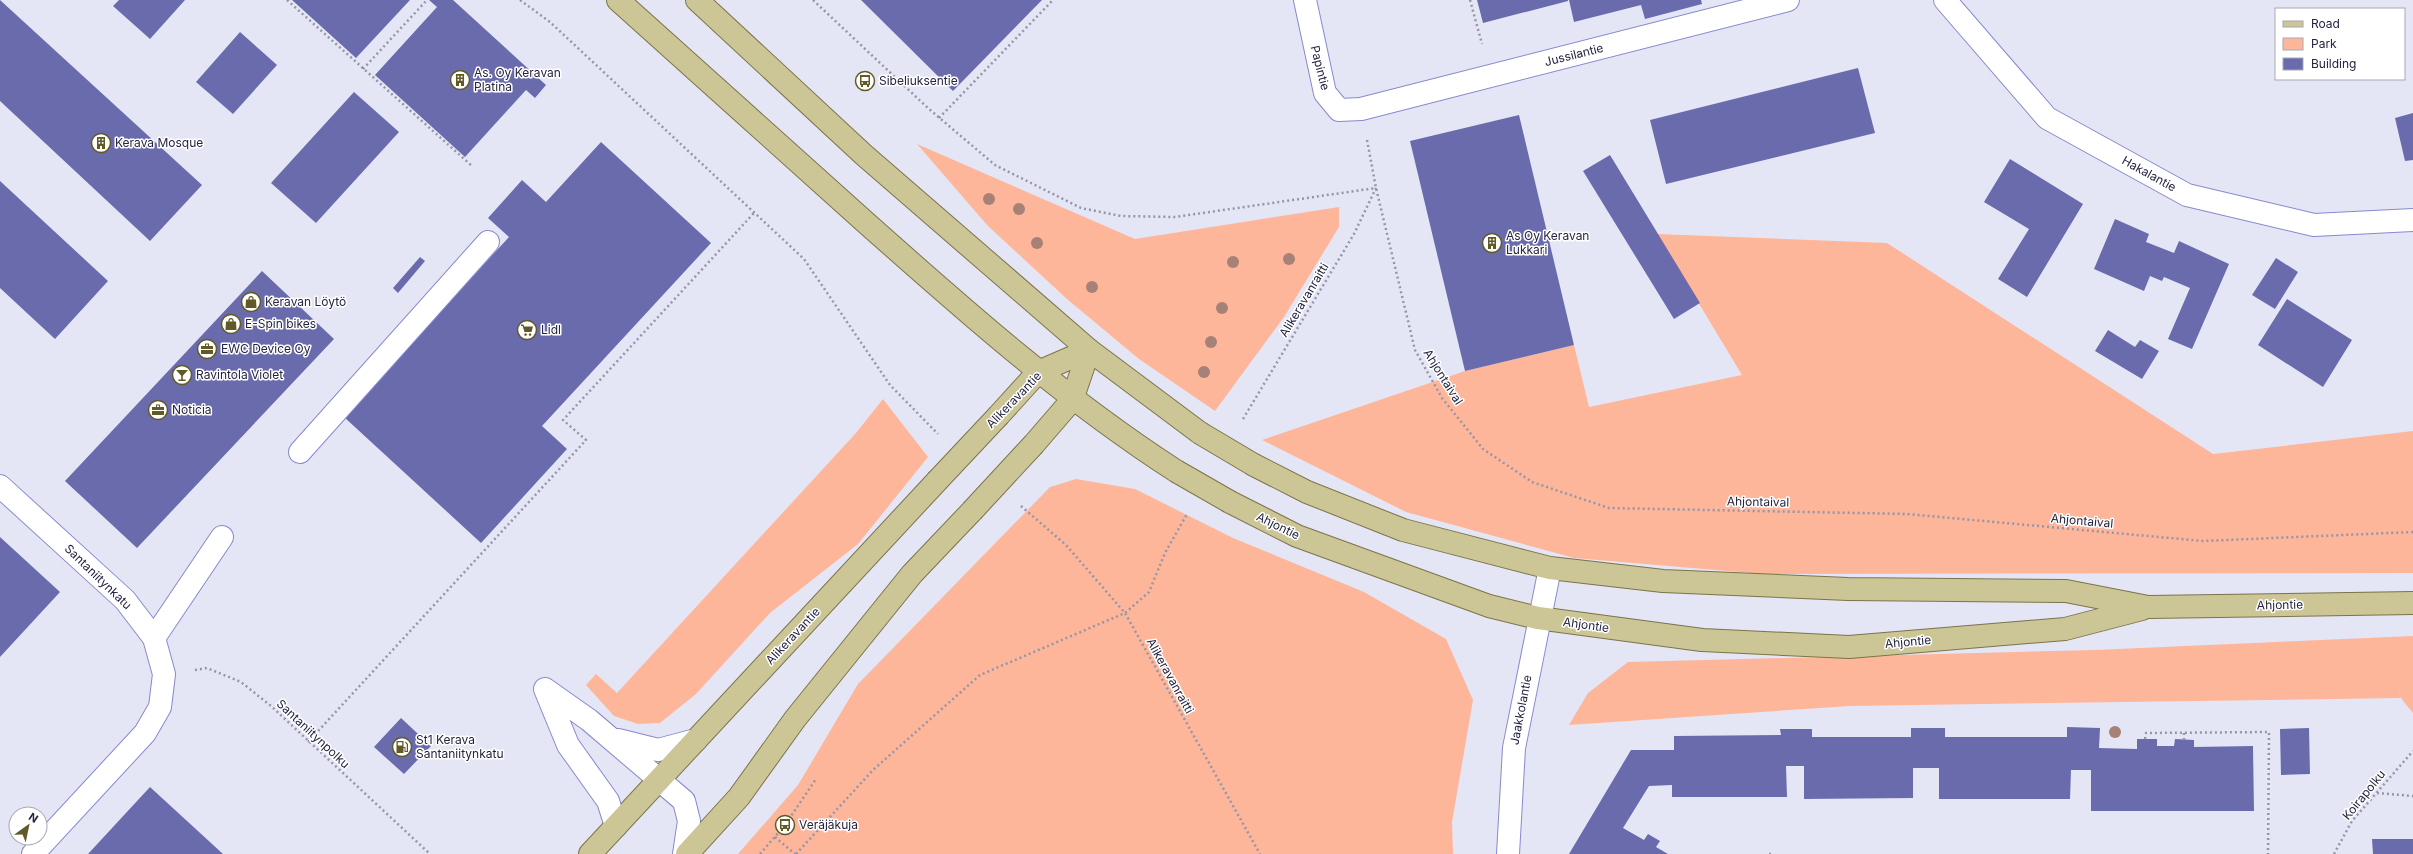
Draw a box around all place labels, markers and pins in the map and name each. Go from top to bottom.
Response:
place label: As. Oy Keravan Platina [474,65,561,94]
building icon: As. Oy Keravan Platina [449,69,471,91]
bus stop icon: Sibeliuksentie [854,70,876,92]
place label: Sibeliuksentie [879,73,958,88]
building icon: Kerava Mosque [90,132,112,154]
place label: Kerava Mosque [115,135,203,150]
place label: As Oy Keravan Lukkari [1506,228,1589,257]
building icon: As Oy Keravan Lukkari [1481,232,1503,254]
shop icon: Keravan Löytö [240,291,262,313]
place label: Keravan Löytö [265,294,346,309]
shop icon: E-Spin bikes [220,313,242,335]
place label: E-Spin bikes [245,316,316,331]
supermarket icon: Lidl [516,319,538,341]
place label: Lidl [541,322,561,337]
office icon: EWC Device Oy [196,338,218,360]
place label: EWC Device Oy [221,341,311,356]
bar icon: Ravintola Violet [171,364,193,386]
place label: Ravintola Violet [196,367,283,382]
office icon: Noticia [147,399,169,421]
place label: Noticia [172,402,212,417]
place label: St1 Kerava Santaniitynkatu [416,732,504,761]
fuel station icon: St1 Kerava Santaniitynkatu [391,736,413,758]
bus stop icon: Veräjäkuja [774,814,796,836]
place label: Veräjäkuja [799,817,858,832]

